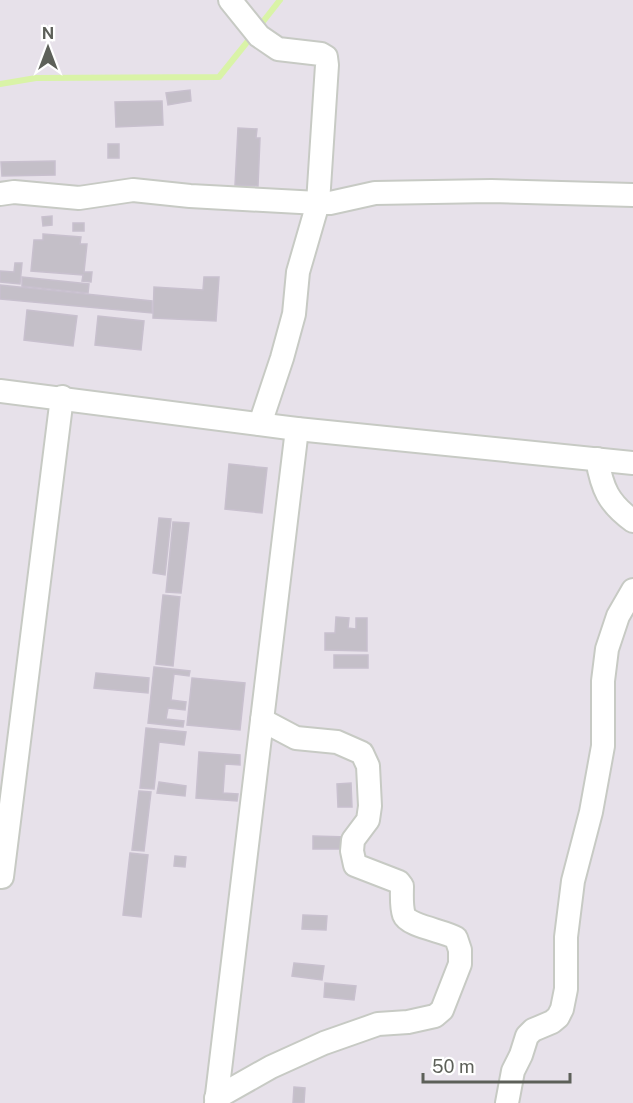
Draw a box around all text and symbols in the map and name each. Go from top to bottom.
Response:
north arrow [18,18,78,78]
text: N [42,24,54,43]
scale bar [423,1046,570,1084]
text: 50 m [432,1056,475,1077]

